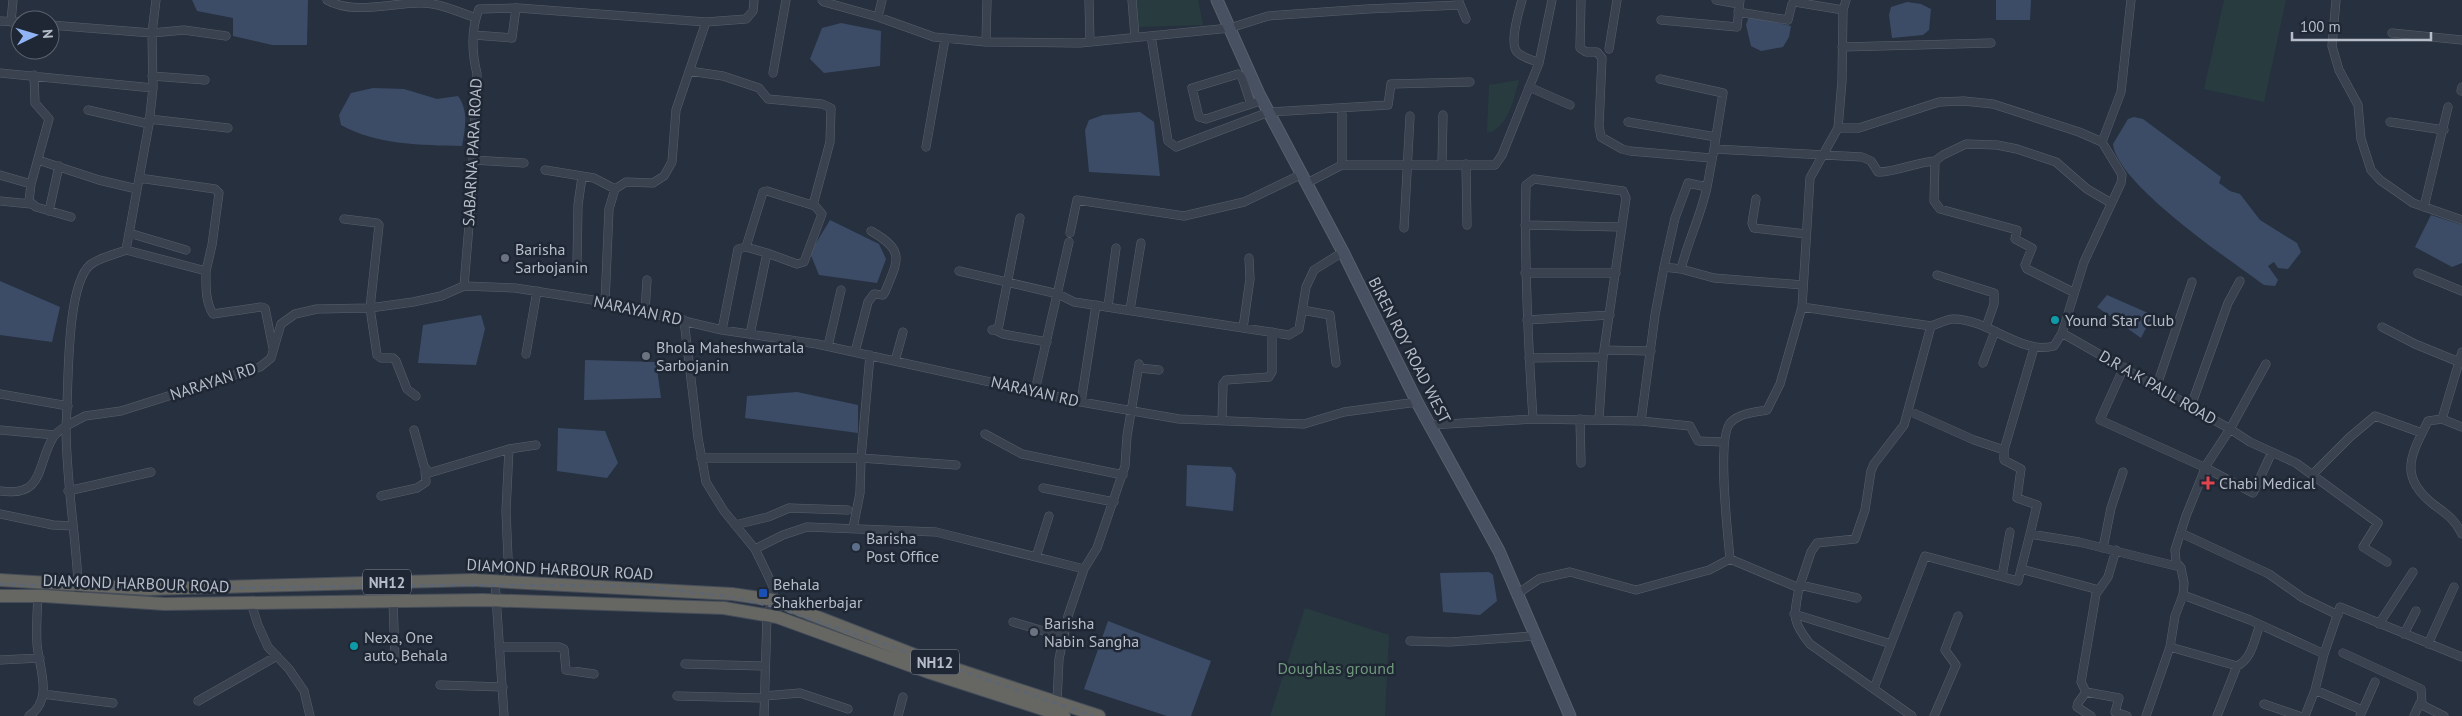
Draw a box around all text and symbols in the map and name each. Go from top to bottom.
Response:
north arrow [10,10,60,60]
scale bar [2292,10,2431,42]
text: 100 m [2300,17,2341,36]
text: N [39,28,57,39]
street label: SABARNA PARA ROAD [458,77,486,227]
place label: Barisha Sarbojanin [515,239,588,277]
marker: Barisha Sarbojanin [499,252,511,264]
street label: BIREN ROY ROAD WEST [1364,274,1456,427]
street label: NARAYAN RD [592,291,684,329]
place label: Yound Star Club [2065,310,2174,330]
marker: Yound Star Club [2049,314,2061,326]
place label: Bhola Maheshwartala Sarbojanin [656,337,804,375]
street label: D.R A.K PAUL ROAD [2096,345,2220,429]
marker: Bhola Maheshwartala Sarbojanin [640,350,652,362]
street label: NARAYAN RD [167,358,259,404]
street label: NARAYAN RD [989,371,1081,411]
place label: Chabi Medical [2219,473,2316,493]
marker: Chabi Medical [2201,476,2215,490]
place label: Barisha Post Office [866,528,939,566]
marker: Barisha Post Office [850,541,862,553]
street label: DIAMOND HARBOUR ROAD [466,554,654,584]
street label: DIAMOND HARBOUR ROAD [42,570,230,596]
road number: NH12 [363,570,411,594]
place label: Behala Shakherbajar [773,574,863,612]
marker: Behala Shakherbajar [757,587,769,599]
place label: Barisha Nabin Sangha [1044,613,1139,651]
marker: Barisha Nabin Sangha [1028,626,1040,638]
place label: Nexa, One auto, Behala [364,627,448,665]
marker: Nexa, One auto, Behala [348,640,360,652]
road number: NH12 [911,650,959,674]
park label: Doughlas ground [1277,658,1395,678]

